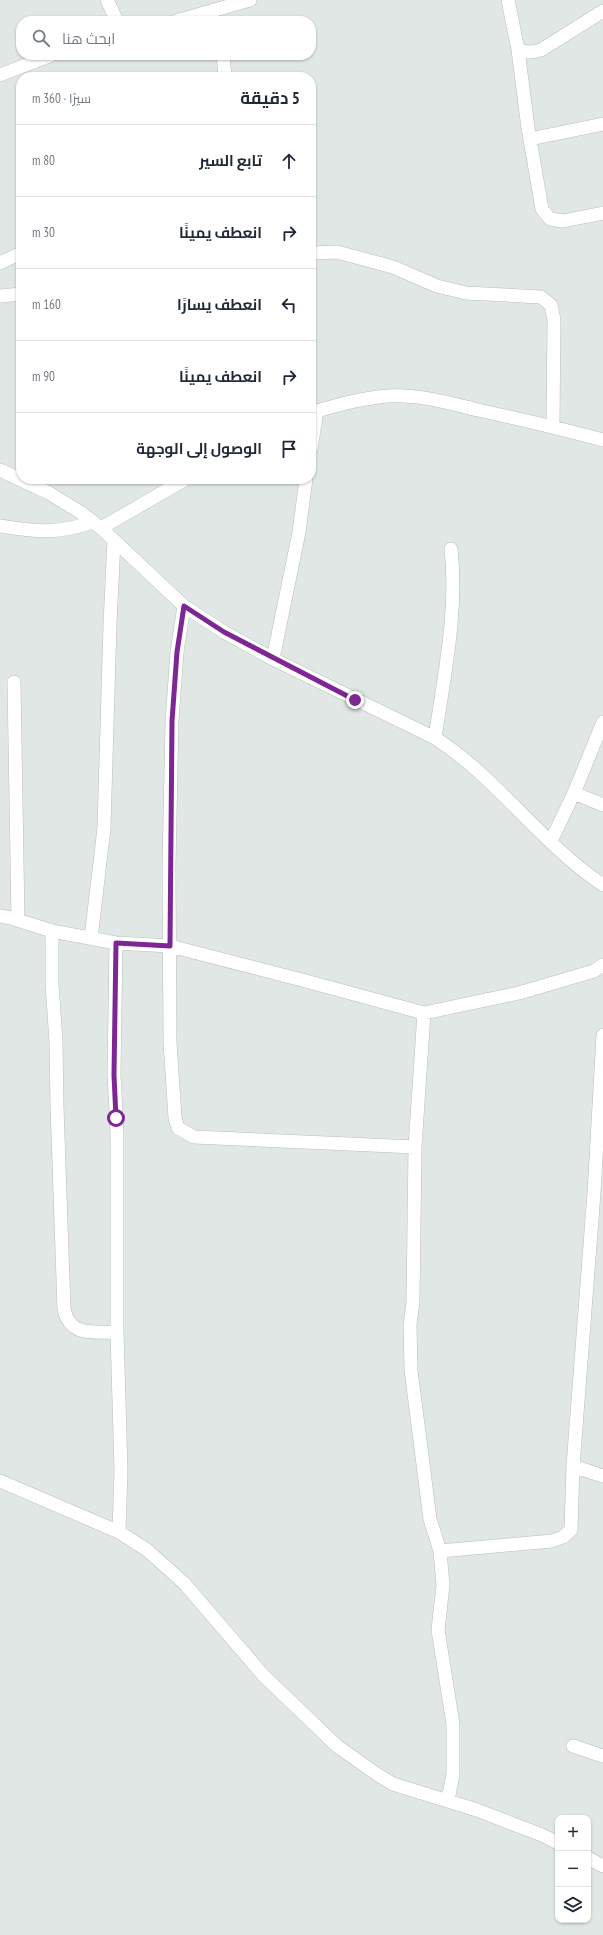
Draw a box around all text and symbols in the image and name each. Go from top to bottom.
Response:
search box [16,16,316,60]
icon: search [30,27,52,49]
text: ابحث هنا [62,29,115,48]
text: 5 دقيقة [240,87,300,109]
text: سيرًا · 360 m [32,90,91,107]
icon: ahead [278,150,300,172]
text: تابع السير [199,151,262,170]
text: 80 m [32,152,55,169]
icon: right [278,222,300,244]
text: انعطف يمينًا [179,223,262,242]
text: 30 m [32,224,55,241]
icon: left [278,294,300,316]
text: انعطف يسارًا [177,295,262,314]
text: 160 m [32,296,61,313]
icon: right [278,366,300,388]
text: انعطف يمينًا [179,367,262,386]
text: 90 m [32,368,55,385]
icon: arrive [278,438,300,460]
text: الوصول إلى الوجهة [136,439,262,458]
route end [346,691,364,709]
route start [107,1109,125,1127]
map controls [555,1815,591,1923]
button: + [555,1815,591,1851]
button: − [555,1851,591,1887]
button: layers [555,1887,591,1923]

